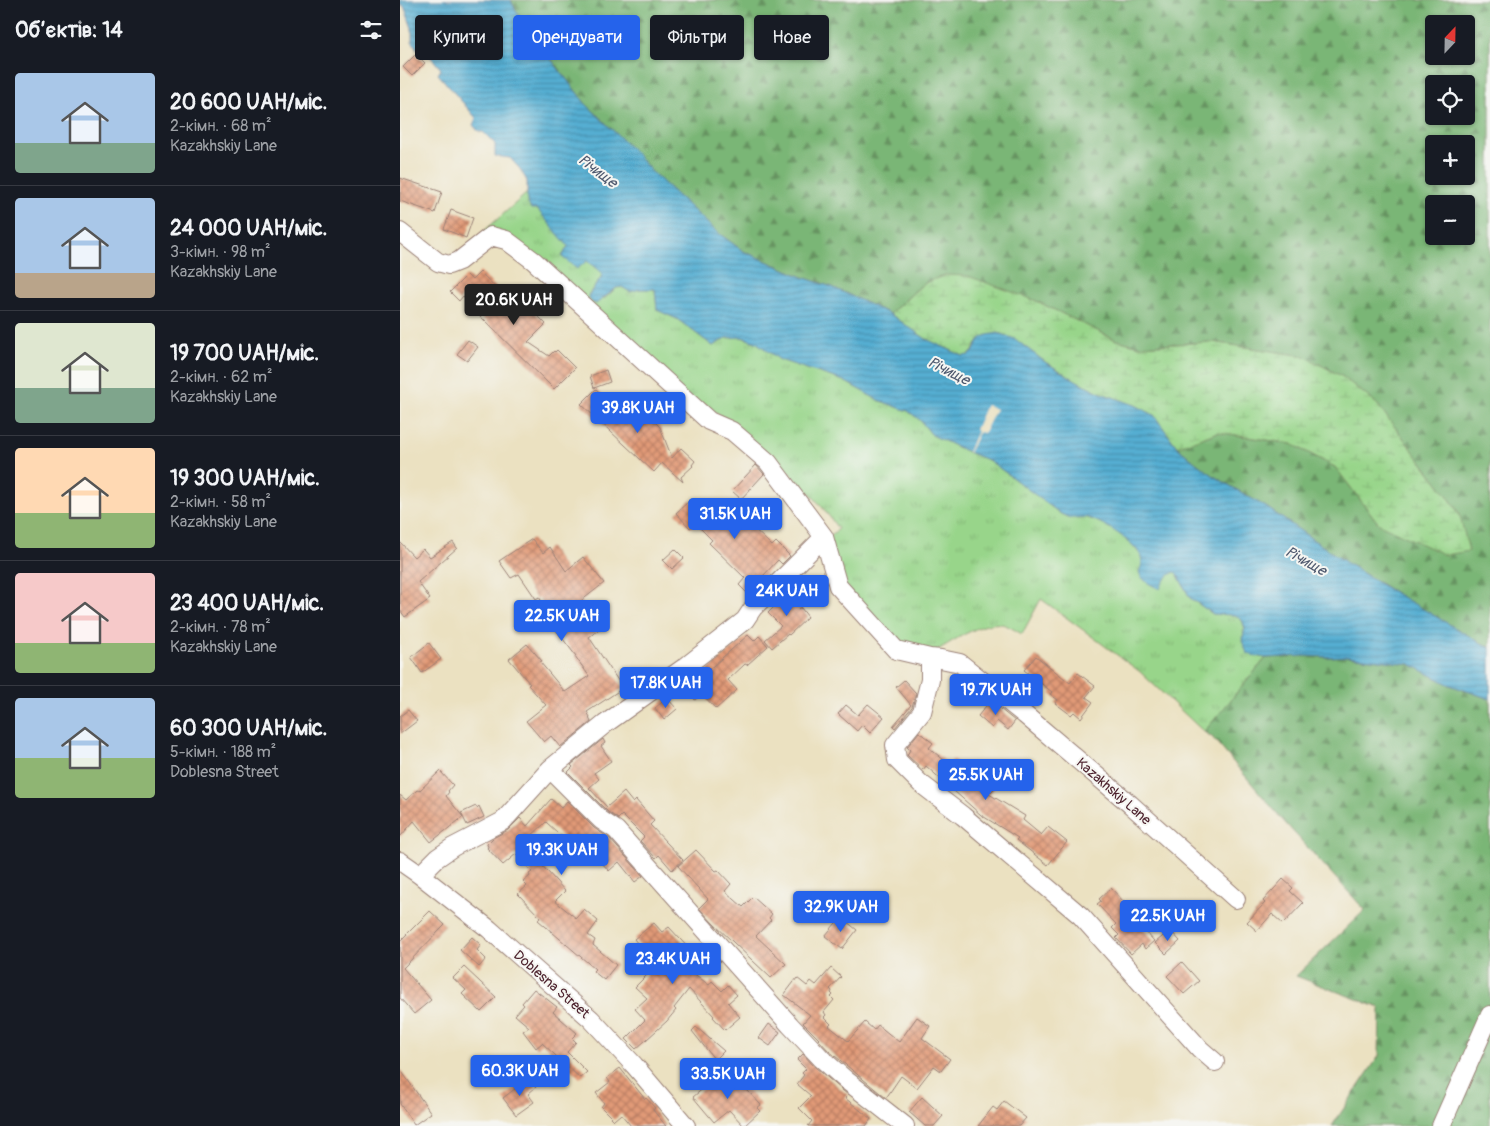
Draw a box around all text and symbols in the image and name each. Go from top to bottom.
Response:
chip: Купити [415,15,503,60]
chip: Орендувати [513,15,640,60]
chip: Фільтри [650,15,744,60]
chip: Нове [754,15,829,60]
north arrow [1425,15,1475,65]
map controls [1425,15,1475,245]
icon: filters [357,16,385,44]
text: Об’єктів: 14 [15,17,123,44]
button: locate [1425,75,1475,125]
text: 20 600 UAH/міс. [170,89,327,116]
icon: home [55,93,115,153]
text: 2-кімн. · 68 m² [170,116,272,136]
button: + [1425,135,1475,185]
text: Kazakhskiy Lane [170,136,277,156]
water label: Річище [574,151,622,193]
button: − [1425,195,1475,245]
text: 24 000 UAH/міс. [170,215,327,242]
icon: home [55,218,115,278]
text: 3-кімн. · 98 m² [170,242,270,262]
text: Kazakhskiy Lane [170,262,277,282]
pin: 20.6K UAH [457,284,571,326]
text: 20.6K UAH [476,290,552,310]
text: 19 700 UAH/міс. [170,340,319,367]
icon: home [55,343,115,403]
water label: Річище [925,353,974,391]
text: 2-кімн. · 62 m² [170,367,272,387]
text: Kazakhskiy Lane [170,387,277,407]
pin: 39.8K UAH [581,392,695,434]
text: 39.8K UAH [602,398,674,418]
text: 19 300 UAH/міс. [170,465,320,492]
icon: home [55,468,115,528]
text: 2-кімн. · 58 m² [170,492,271,512]
pin: 31.5K UAH [678,498,792,540]
text: 31.5K UAH [699,504,771,524]
text: Kazakhskiy Lane [170,512,277,532]
water label: Річище [1282,542,1331,581]
pin: 24K UAH [741,574,833,617]
text: 24K UAH [756,581,818,601]
text: 23 400 UAH/міс. [170,590,324,617]
icon: home [55,593,115,653]
pin: 22.5K UAH [505,600,619,642]
text: 22.5K UAH [525,606,599,626]
text: 2-кімн. · 78 m² [170,617,271,637]
text: Kazakhskiy Lane [170,637,277,657]
pin: 17.8K UAH [609,666,723,709]
text: 17.8K UAH [631,673,701,693]
pin: 19.7K UAH [939,674,1053,716]
text: 19.7K UAH [961,680,1031,700]
text: 60 300 UAH/міс. [170,715,327,742]
icon: home [55,718,115,778]
text: 5-кімн. · 188 m² [170,742,276,762]
street label: Kazakhskiy Lane [1073,754,1155,829]
pin: 25.5K UAH [929,758,1043,801]
text: Doblesna Street [170,762,279,782]
text: 25.5K UAH [949,765,1023,785]
pin: 19.3K UAH [505,834,619,876]
text: 19.3K UAH [526,840,598,860]
pin: 32.9K UAH [784,890,898,933]
text: 32.9K UAH [804,897,878,917]
pin: 22.5K UAH [1111,900,1225,942]
text: 22.5K UAH [1131,906,1205,926]
pin: 23.4K UAH [616,942,730,985]
street label: Doblesna Street [510,947,593,1022]
text: 23.4K UAH [636,949,710,969]
pin: 60.3K UAH [463,1054,577,1097]
pin: 33.5K UAH [671,1058,785,1100]
text: 60.3K UAH [482,1061,558,1081]
text: 33.5K UAH [691,1064,765,1084]

